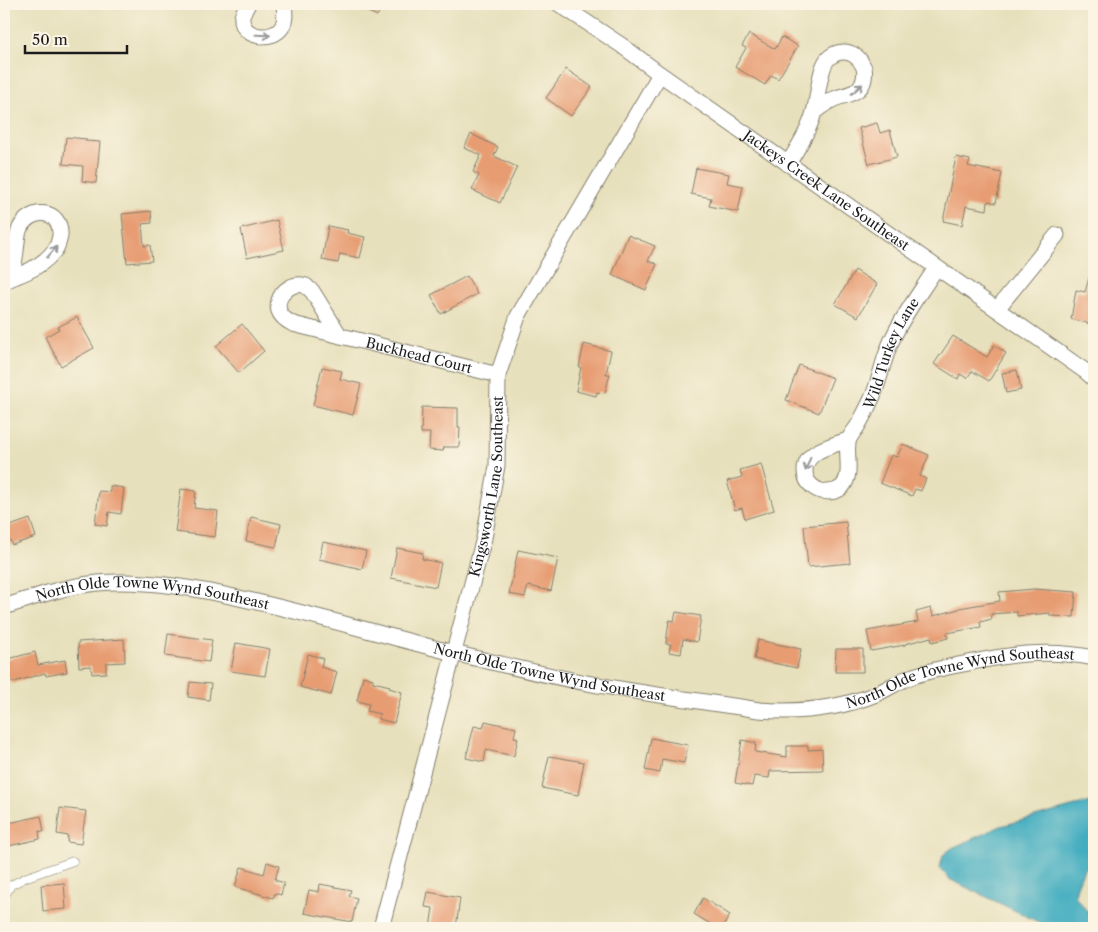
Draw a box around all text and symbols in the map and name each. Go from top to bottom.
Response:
scale bar [25,22,128,54]
text: 50 m [32,30,68,49]
one-way arrow [254,30,270,40]
one-way arrow [850,83,863,94]
street label: Jackeys Creek Lane Southeast [738,125,913,254]
one-way arrow [46,246,57,259]
street label: Wild Turkey Lane [859,294,923,413]
street label: Buckhead Court [364,333,474,377]
street label: Kingsworth Lane Southeast [465,396,507,579]
one-way arrow [803,456,813,471]
street label: North Olde Towne Wynd Southeast [33,573,271,613]
street label: North Olde Towne Wynd Southeast [432,639,667,705]
street label: North Olde Towne Wynd Southeast [844,644,1076,712]

